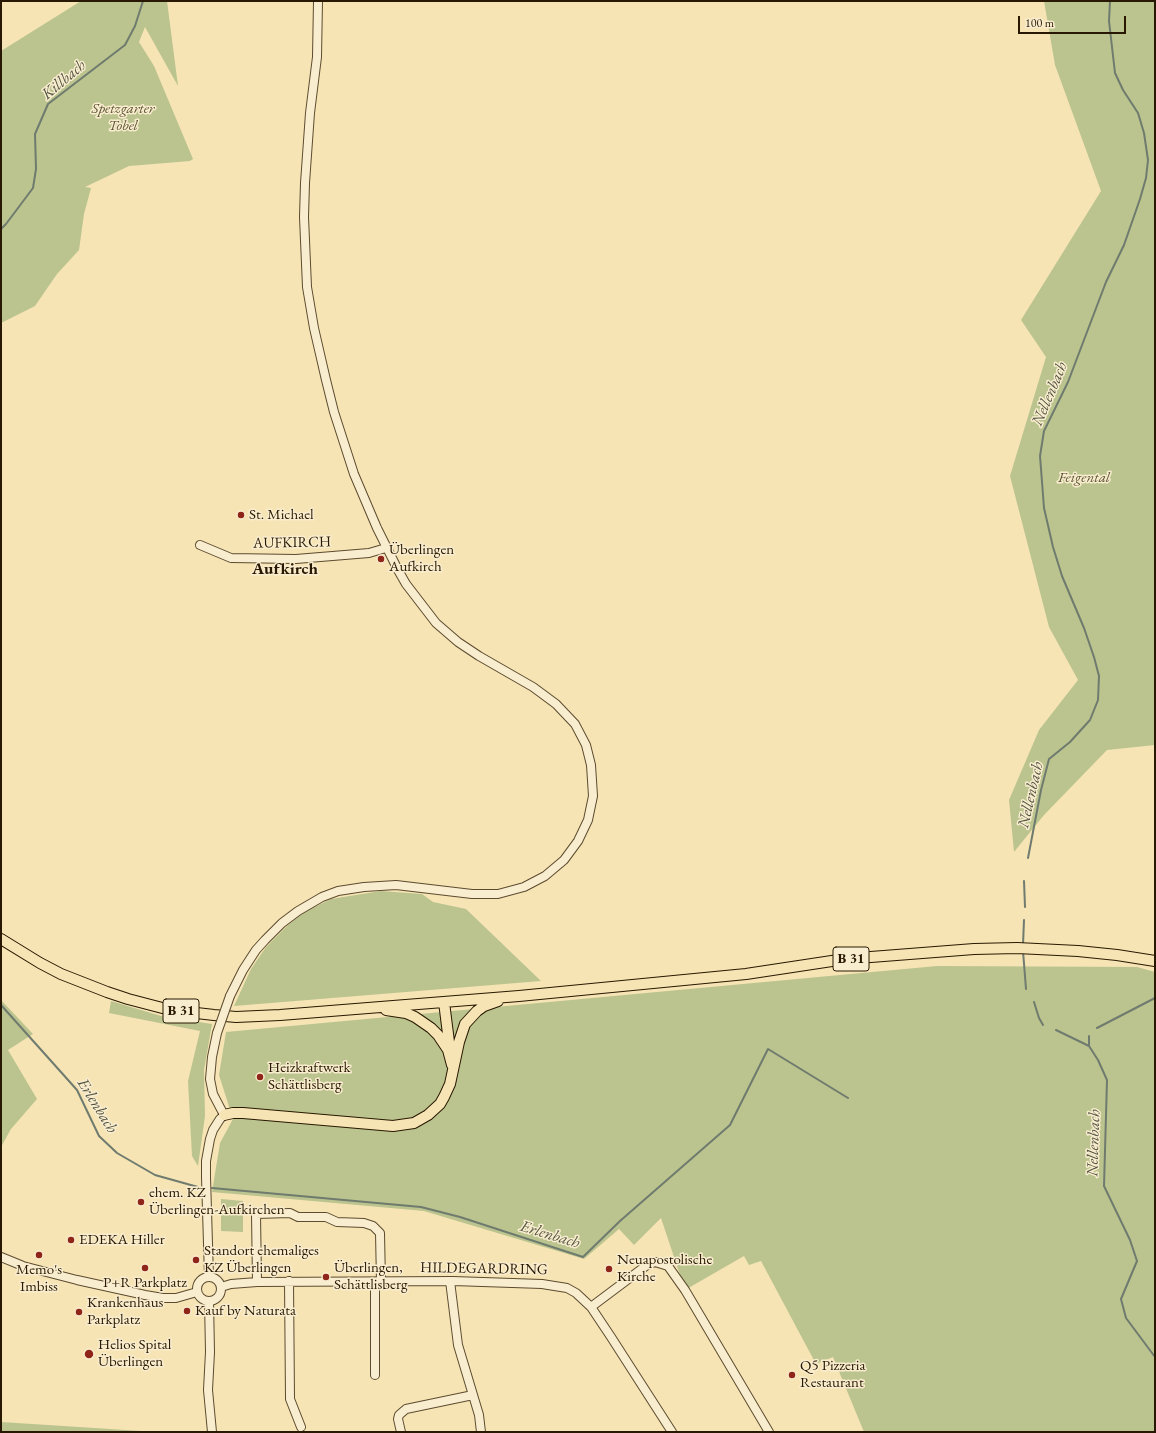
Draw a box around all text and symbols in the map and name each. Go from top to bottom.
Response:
scale bar [1020,8,1128,34]
text: 100 m [1025,15,1054,31]
water label: Killbach [38,56,90,104]
park label: Spetzgarter Tobel [91,100,155,135]
water label: Nellenbach [1028,359,1072,429]
park label: Feigental [1058,469,1110,487]
place label: St. Michael [249,506,314,524]
marker: St. Michael [236,510,246,520]
street label: AUFKIRCH [253,533,331,553]
place label: Überlingen Aufkirch [389,541,454,576]
marker: Überlingen Aufkirch [376,554,386,564]
district label: Aufkirch [252,559,318,579]
water label: Nellenbach [1014,760,1048,830]
road number: B 31 [833,947,869,971]
road number: B 31 [163,999,199,1023]
place label: Heizkraftwerk Schättlisberg [268,1059,351,1094]
marker: Heizkraftwerk Schättlisberg [255,1072,265,1082]
water label: Erlenbach [73,1075,121,1137]
water label: Nellenbach [1083,1109,1105,1177]
place label: ehem. KZ Überlingen-Aufkirchen [149,1184,285,1219]
marker: ehem. KZ Überlingen-Aufkirchen [136,1197,146,1207]
water label: Erlenbach [518,1217,582,1253]
place label: EDEKA Hiller [79,1231,165,1249]
marker: EDEKA Hiller [66,1235,76,1245]
place label: Standort ehemaliges KZ Überlingen [204,1242,319,1277]
marker: Memo's Imbiss [34,1250,44,1260]
place label: Neuapostolische Kirche [617,1251,712,1286]
marker: Standort ehemaliges KZ Überlingen [191,1255,201,1265]
place label: Überlingen, Schättlisberg [334,1259,407,1294]
street label: HILDEGARDRING [420,1259,548,1279]
place label: Memo's Imbiss [16,1261,62,1296]
marker: P+R Parkplatz [140,1263,150,1273]
marker: Neuapostolische Kirche [604,1264,614,1274]
marker: Überlingen, Schättlisberg [321,1272,331,1282]
place label: P+R Parkplatz [103,1274,187,1292]
place label: Krankenhaus Parkplatz [87,1294,163,1329]
place label: Kauf by Naturata [195,1302,296,1320]
marker: Kauf by Naturata [182,1306,192,1316]
marker: Krankenhaus Parkplatz [74,1307,84,1317]
place label: Helios Spital Überlingen [98,1336,171,1371]
marker: Helios Spital Überlingen [83,1348,95,1360]
place label: Q5 Pizzeria Restaurant [800,1357,865,1392]
marker: Q5 Pizzeria Restaurant [787,1370,797,1380]

